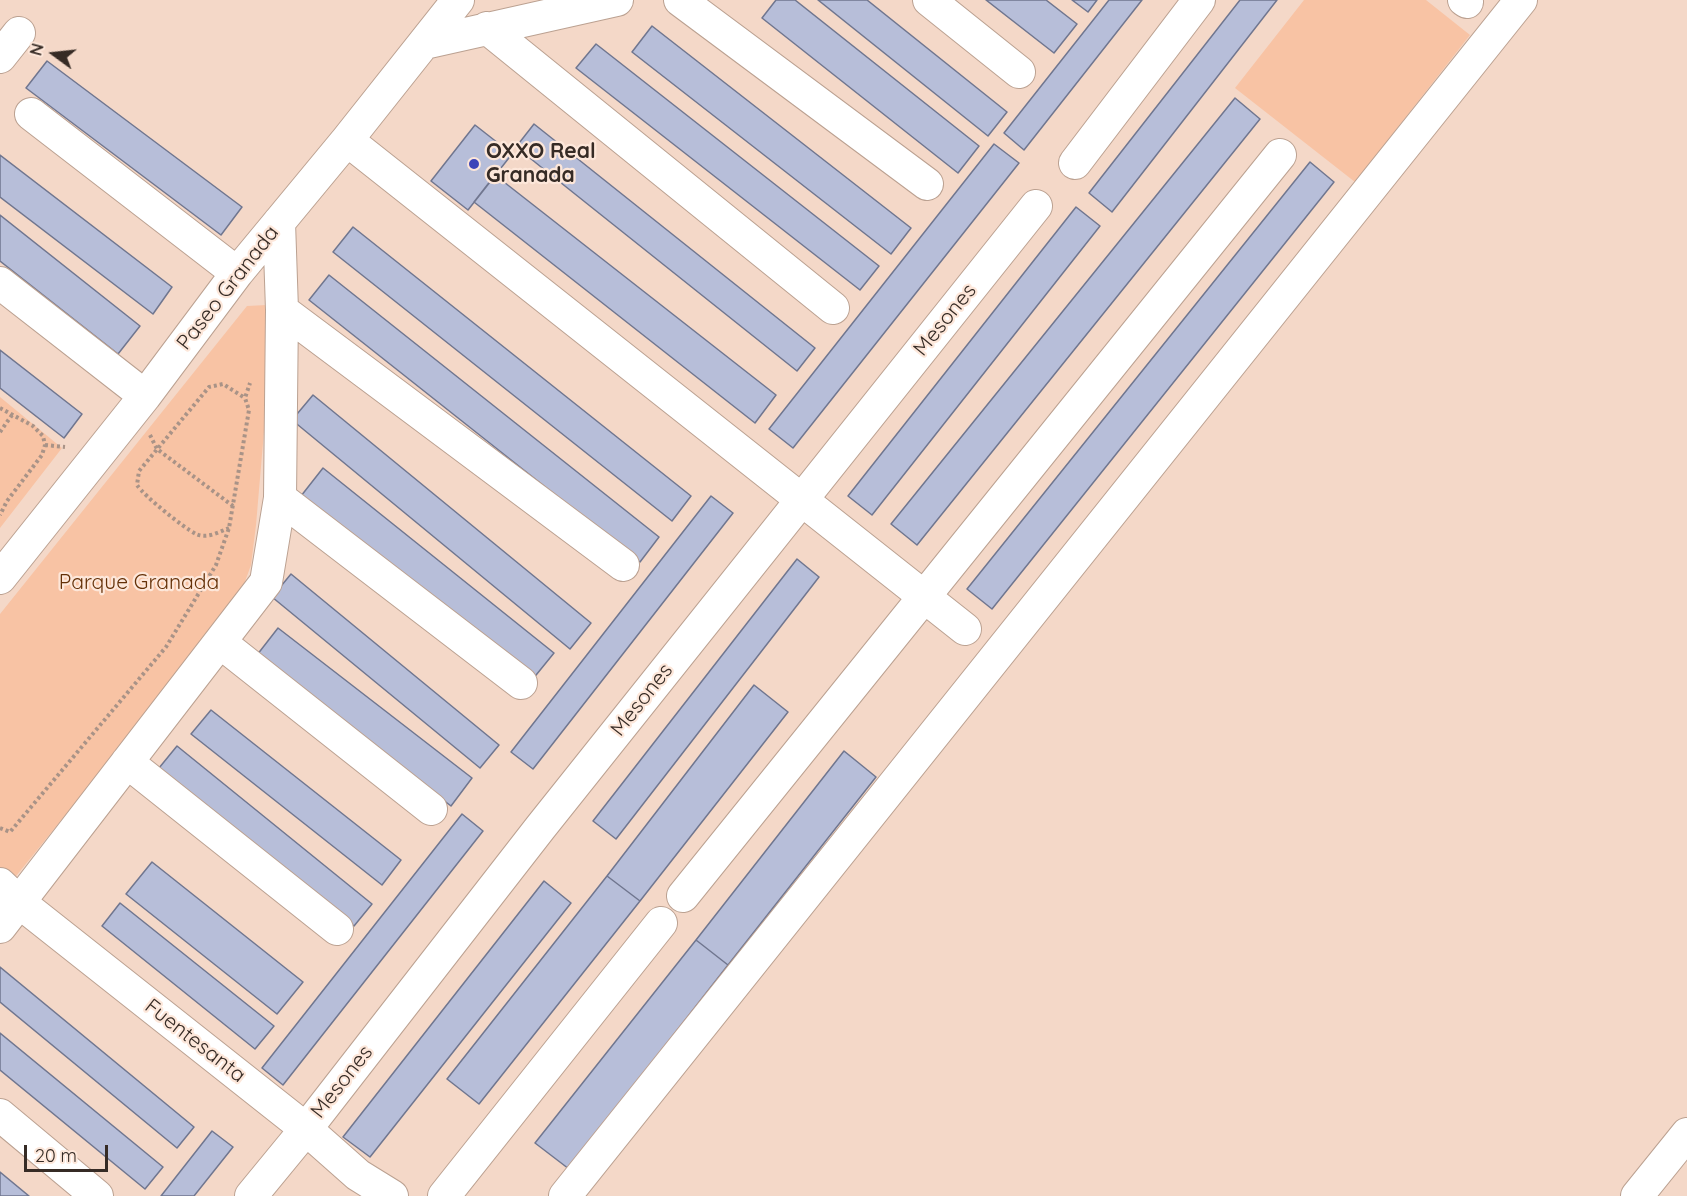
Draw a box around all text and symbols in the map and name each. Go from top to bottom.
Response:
north arrow [24,24,84,84]
text: N [25,41,48,58]
place label: OXXO Real Granada [486,139,596,189]
marker: OXXO Real Granada [467,157,481,171]
street label: Paseo Granada [172,221,284,355]
street label: Mesones [908,279,982,361]
park label: Parque Granada [59,570,219,596]
street label: Mesones [606,659,678,741]
street label: Fuentesanta [140,994,250,1088]
street label: Mesones [306,1041,378,1123]
scale bar [27,1133,111,1171]
text: 20 m [35,1144,77,1167]

